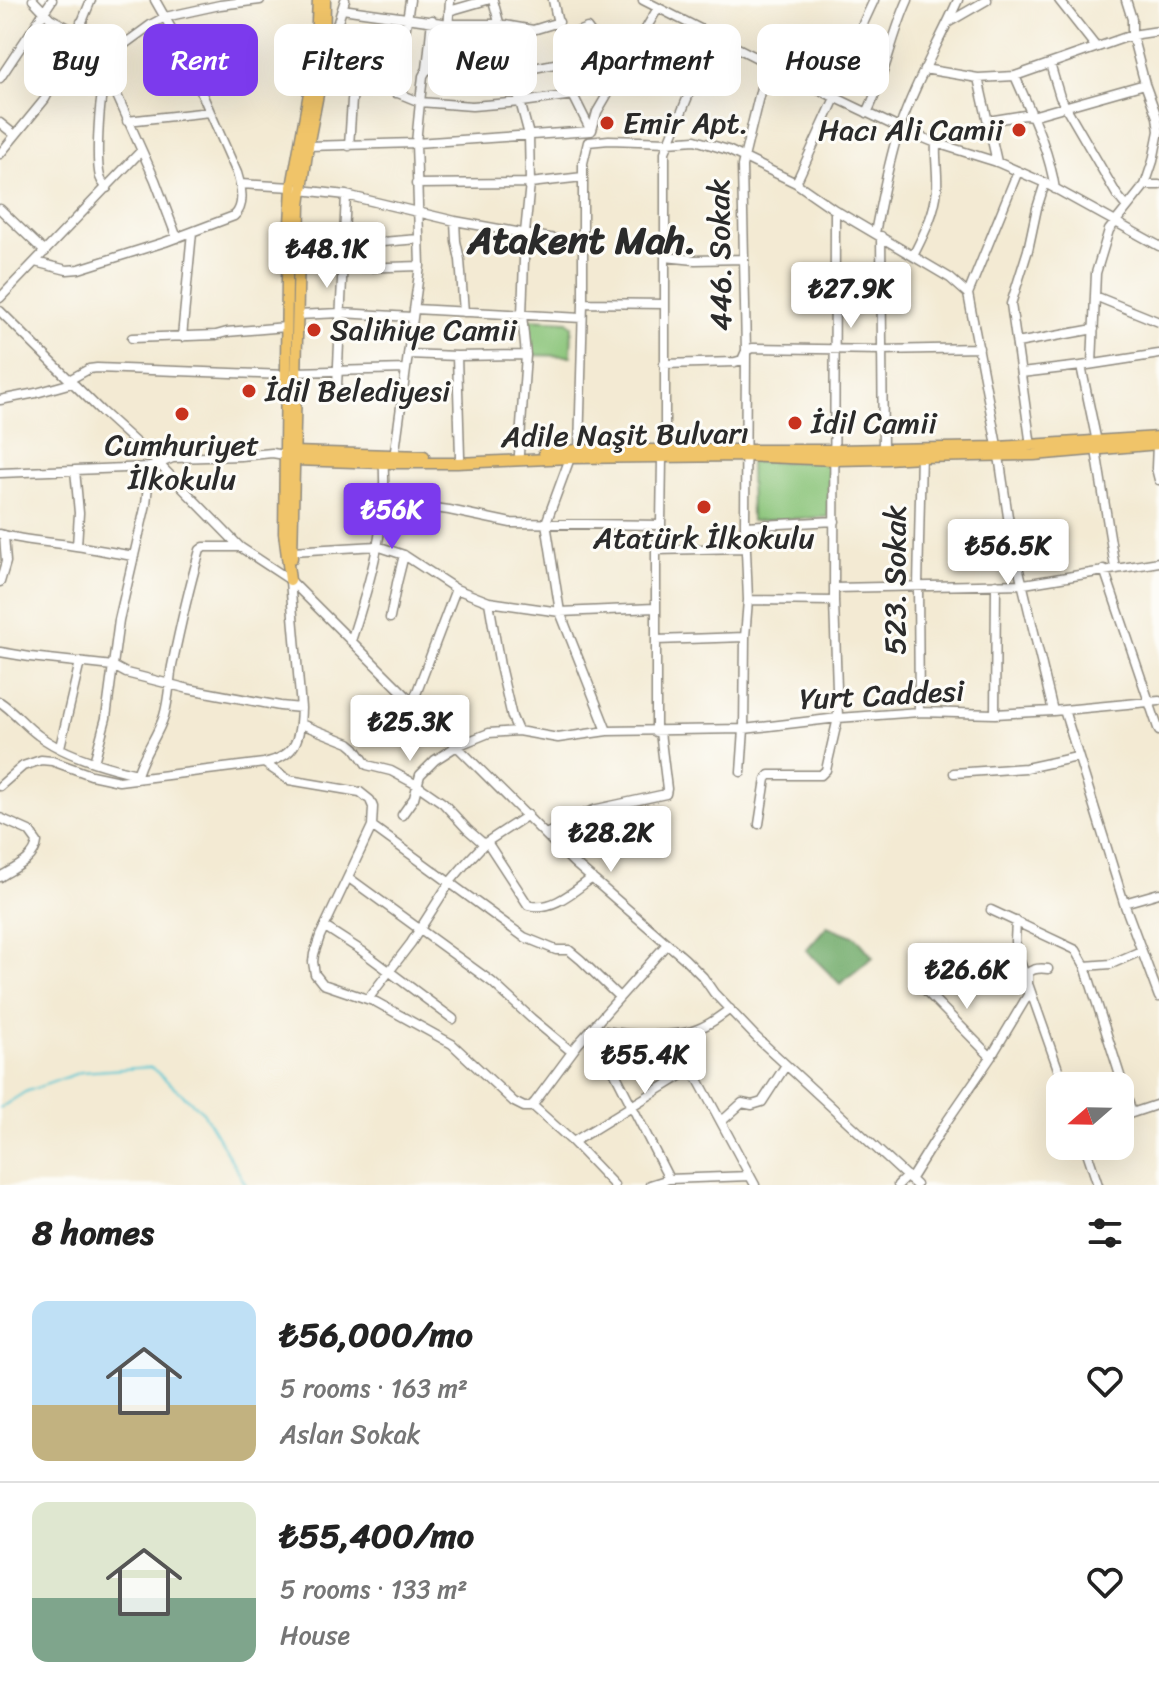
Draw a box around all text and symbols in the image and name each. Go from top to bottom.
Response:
chip: Buy [24,24,127,96]
chip: Rent [143,24,258,96]
chip: Filters [274,24,412,96]
chip: New [428,24,537,96]
chip: Apartment [553,24,741,96]
chip: House [757,24,889,96]
place label: Emir Apt. [623,96,749,150]
place label: Hacı Ali Camii [818,103,1005,157]
marker: Emir Apt. [598,114,616,132]
marker: Hacı Ali Camii [1010,121,1028,139]
street label: 446. Sokak [692,178,748,332]
district label: Atakent Mah. [466,207,696,274]
pin: ₺48.1K [262,222,392,290]
text: ₺48.1K [286,225,368,271]
pin: ₺27.9K [786,262,916,330]
text: ₺27.9K [809,265,893,311]
place label: Salihiye Camii [330,303,518,357]
marker: Salihiye Camii [305,321,323,339]
place label: İdil Belediyesi [264,364,451,418]
marker: İdil Belediyesi [240,382,258,400]
place label: İdil Camii [810,396,938,450]
marker: Cumhuriyet İlkokulu [173,405,191,423]
street label: Adile Naşit Bulvarı [500,406,749,464]
marker: İdil Camii [786,414,804,432]
place label: Cumhuriyet İlkokulu [105,418,259,506]
pin: ₺56K [345,483,439,551]
text: ₺56K [362,486,422,532]
marker: Atatürk İlkokulu [695,498,713,516]
street label: 523. Sokak [868,505,922,655]
place label: Atatürk İlkokulu [592,511,815,565]
pin: ₺56.5K [943,519,1073,587]
text: ₺56.5K [966,522,1050,568]
street label: Yurt Caddesi [798,664,967,726]
pin: ₺25.3K [345,695,475,763]
text: ₺25.3K [368,698,452,744]
pin: ₺28.2K [546,806,676,874]
text: ₺28.2K [569,809,653,855]
pin: ₺26.6K [902,943,1032,1011]
text: ₺26.6K [926,946,1008,992]
pin: ₺55.4K [580,1028,710,1096]
text: ₺55.4K [602,1031,688,1077]
north arrow [1046,1072,1134,1160]
map controls [1046,1072,1134,1160]
text: 8 homes [32,1203,154,1263]
icon: filters [1083,1211,1127,1255]
text: ₺56,000/mo [280,1305,473,1365]
icon: home [96,1333,192,1429]
icon: heart [1083,1359,1127,1403]
text: 5 rooms · 163 m² [280,1365,468,1411]
text: Aslan Sokak [280,1411,421,1457]
text: ₺55,400/mo [280,1506,474,1566]
icon: home [96,1534,192,1630]
icon: heart [1083,1560,1127,1604]
text: 5 rooms · 133 m² [280,1566,468,1612]
text: House [280,1612,350,1658]

